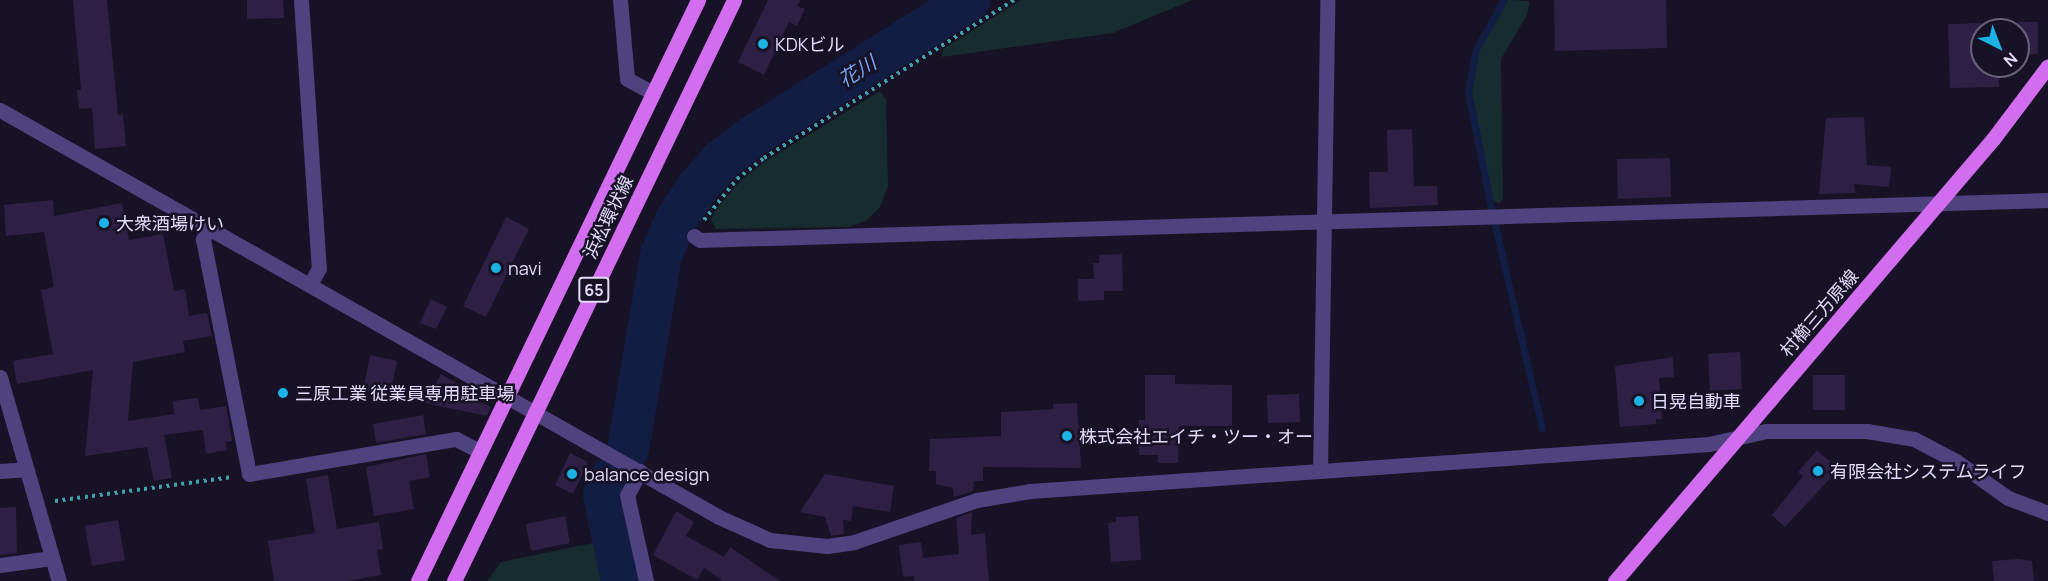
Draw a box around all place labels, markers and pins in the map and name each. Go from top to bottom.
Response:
place label: KDKビル [775,33,844,55]
marker: KDKビル [756,37,770,51]
place label: 大衆酒場けい [116,212,224,234]
marker: 大衆酒場けい [97,216,111,230]
place label: navi [508,257,542,279]
marker: navi [489,261,503,275]
place label: 三原工業 従業員専用駐車場 [295,382,515,404]
marker: 三原工業 従業員専用駐車場 [276,386,290,400]
place label: 日晃自動車 [1651,390,1741,412]
marker: 日晃自動車 [1632,394,1646,408]
place label: 株式会社エイチ・ツー・オー [1079,425,1313,447]
marker: 株式会社エイチ・ツー・オー [1060,429,1074,443]
place label: 有限会社システムライフ [1830,460,2028,482]
place label: balance design [584,463,709,485]
marker: 有限会社システムライフ [1811,464,1825,478]
marker: balance design [565,467,579,481]

